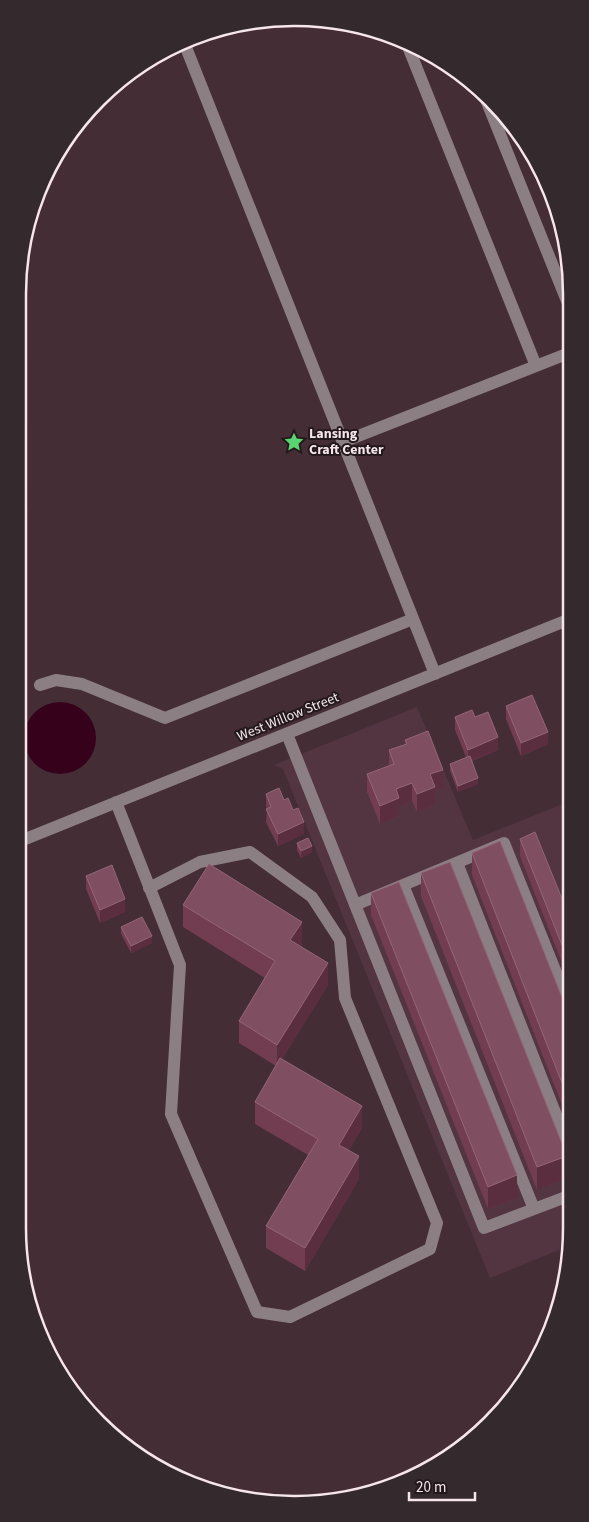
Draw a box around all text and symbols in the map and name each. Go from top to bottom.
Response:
place label: Lansing Craft Center [309,424,384,460]
place icon: Lansing Craft Center [283,431,305,453]
street label: West Willow Street [234,687,342,747]
scale bar [409,1470,475,1502]
text: 20 m [416,1477,446,1498]

